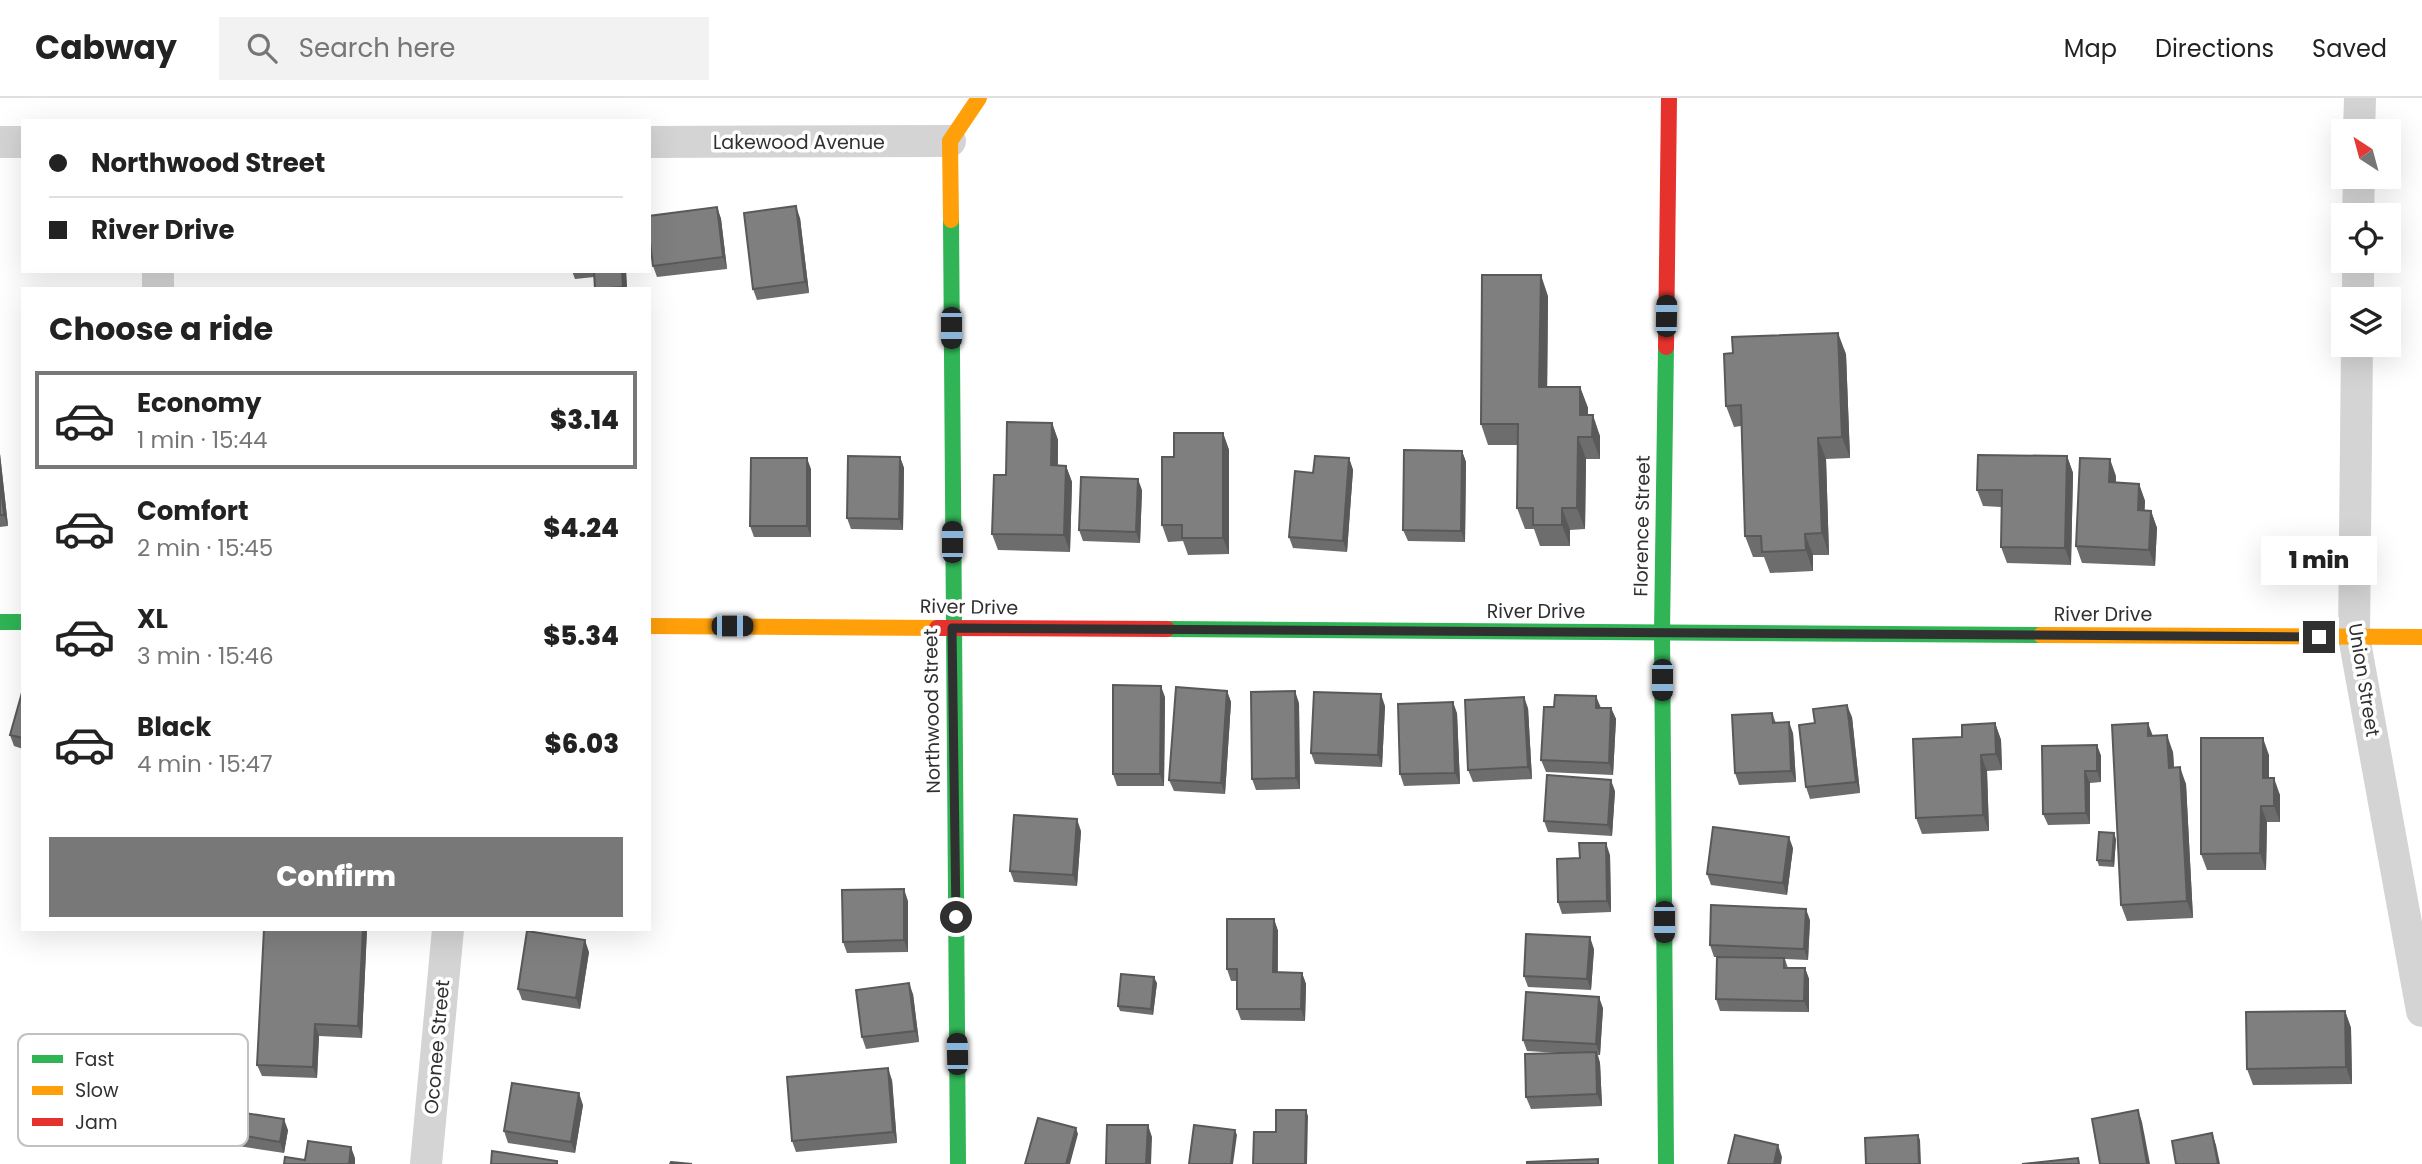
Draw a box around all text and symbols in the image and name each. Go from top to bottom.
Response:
search box [219,17,709,80]
text: Cabway [35,24,177,71]
icon: search [243,29,281,67]
text: Search here [299,30,455,66]
text: Map [2064,32,2117,65]
text: Directions [2155,32,2274,65]
text: Saved [2312,32,2387,65]
north arrow [2331,119,2401,189]
map controls [2331,119,2401,357]
street label: Lakewood Avenue [713,129,885,156]
text: Northwood Street [91,145,325,181]
button: locate [2331,203,2401,273]
text: River Drive [91,212,235,248]
button: layers [2331,287,2401,357]
car [1656,295,1677,337]
text: Choose a ride [49,306,273,351]
car [941,307,962,349]
text: Economy [137,385,261,421]
icon: car [53,389,116,452]
text: $3.14 [550,402,619,438]
text: 1 min · 15:44 [137,424,267,456]
street label: Florence Street [1627,455,1657,597]
text: Comfort [137,493,249,529]
icon: car [53,497,116,560]
text: $4.24 [543,510,619,546]
car [942,521,963,563]
text: 2 min · 15:45 [137,532,273,564]
callout: 1 min [2261,536,2377,584]
text: 1 min [2289,544,2349,576]
street label: River Drive [920,593,1018,621]
street label: River Drive [1487,598,1585,625]
text: XL [137,601,168,637]
street label: River Drive [2054,601,2152,628]
icon: car [53,605,116,668]
car [712,616,754,637]
text: $5.34 [543,618,619,654]
route end [2303,621,2335,653]
street label: Union Street [2342,621,2386,739]
street label: Northwood Street [917,628,947,794]
text: 3 min · 15:46 [137,640,274,672]
car [1652,659,1673,701]
text: Black [137,709,211,745]
icon: car [53,713,116,776]
text: $6.03 [545,726,619,762]
text: 4 min · 15:47 [137,748,273,780]
button: Confirm [49,837,623,917]
route start [940,901,972,933]
car [1654,901,1675,943]
street label: Oconee Street [418,978,456,1115]
car [947,1033,968,1075]
legend [18,1034,248,1146]
text: Fast [75,1046,114,1073]
text: Slow [75,1077,119,1104]
text: Jam [75,1109,117,1136]

